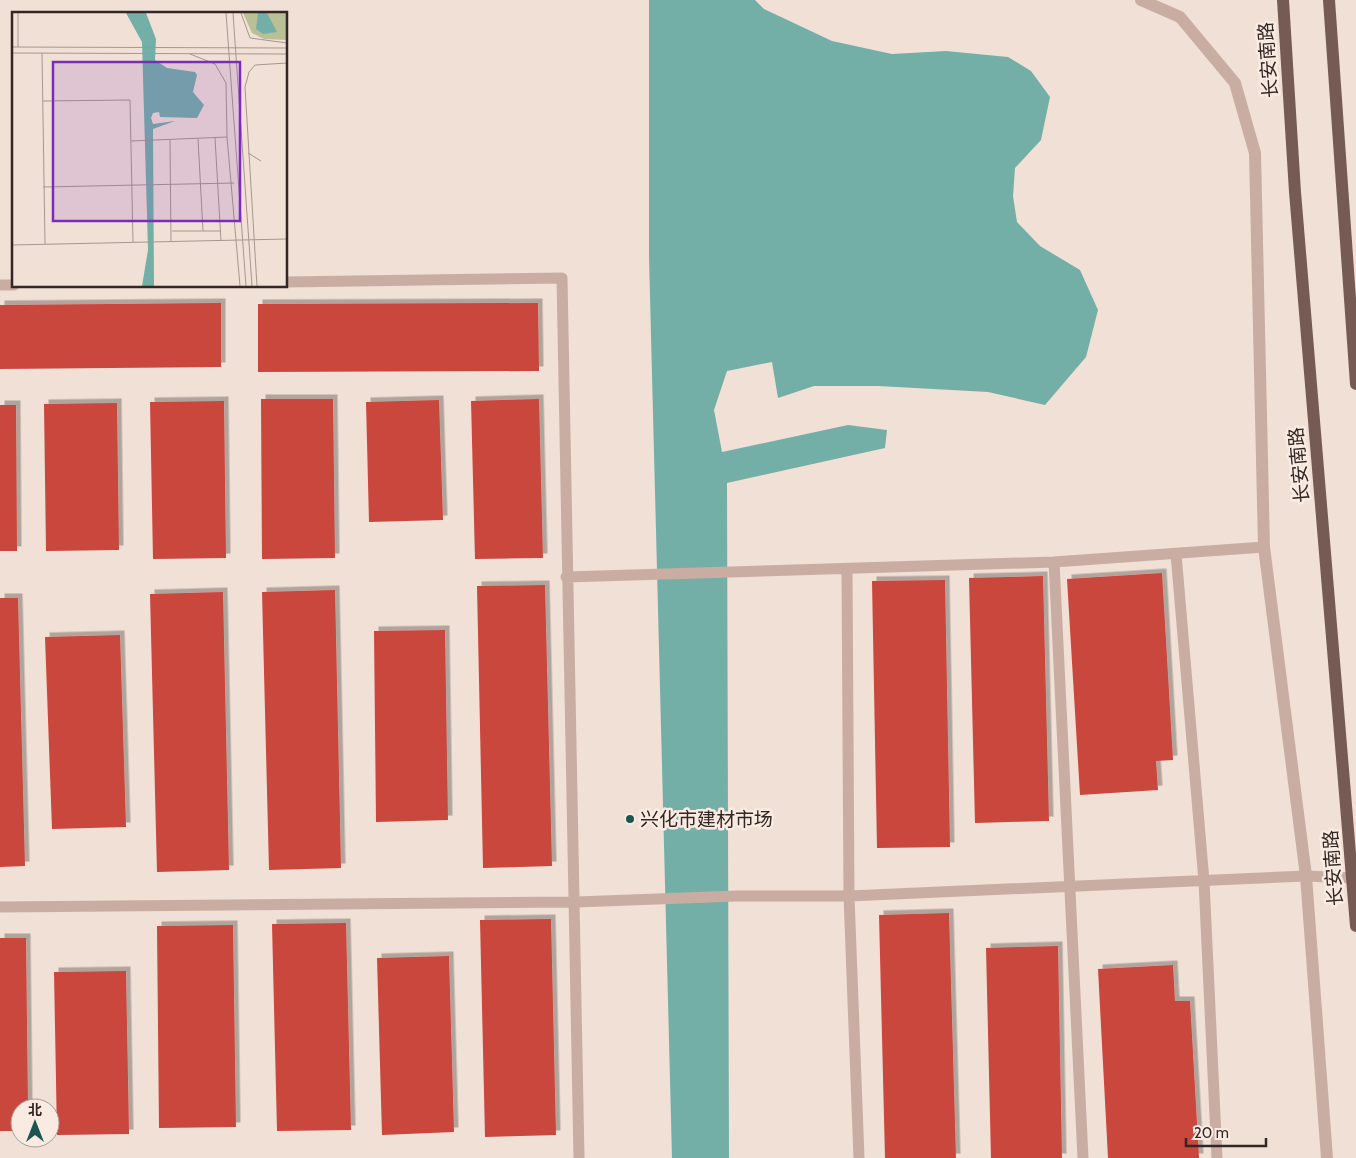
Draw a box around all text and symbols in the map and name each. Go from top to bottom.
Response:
inset map [12,12,288,288]
street label: 长安南路 [1254,21,1282,99]
street label: 长安南路 [1284,426,1314,504]
place label: 兴化市建材市场 [640,808,773,831]
marker: 兴化市建材市场 [624,813,636,825]
street label: 长安南路 [1319,829,1347,907]
north arrow [10,1098,60,1148]
text: 北 [28,1101,42,1119]
scale bar [1186,1116,1266,1148]
text: 20 m [1194,1124,1229,1142]

